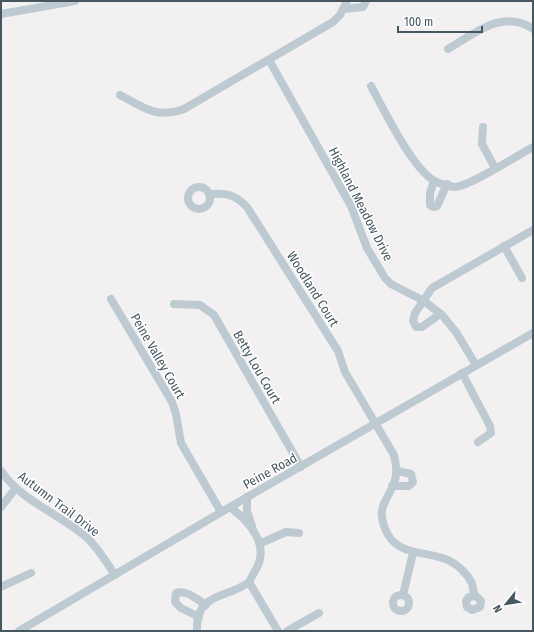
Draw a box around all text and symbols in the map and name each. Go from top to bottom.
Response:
scale bar [398,8,482,34]
text: 100 m [404,15,433,29]
street label: Highland Meadow Drive [326,145,396,263]
street label: Woodland Court [284,249,342,330]
street label: Peine Valley Court [128,311,189,402]
street label: Betty Lou Court [230,328,284,407]
street label: Peine Road [240,450,300,492]
street label: Autumn Trail Drive [15,469,103,539]
north arrow [486,584,526,624]
text: N [490,603,505,615]

